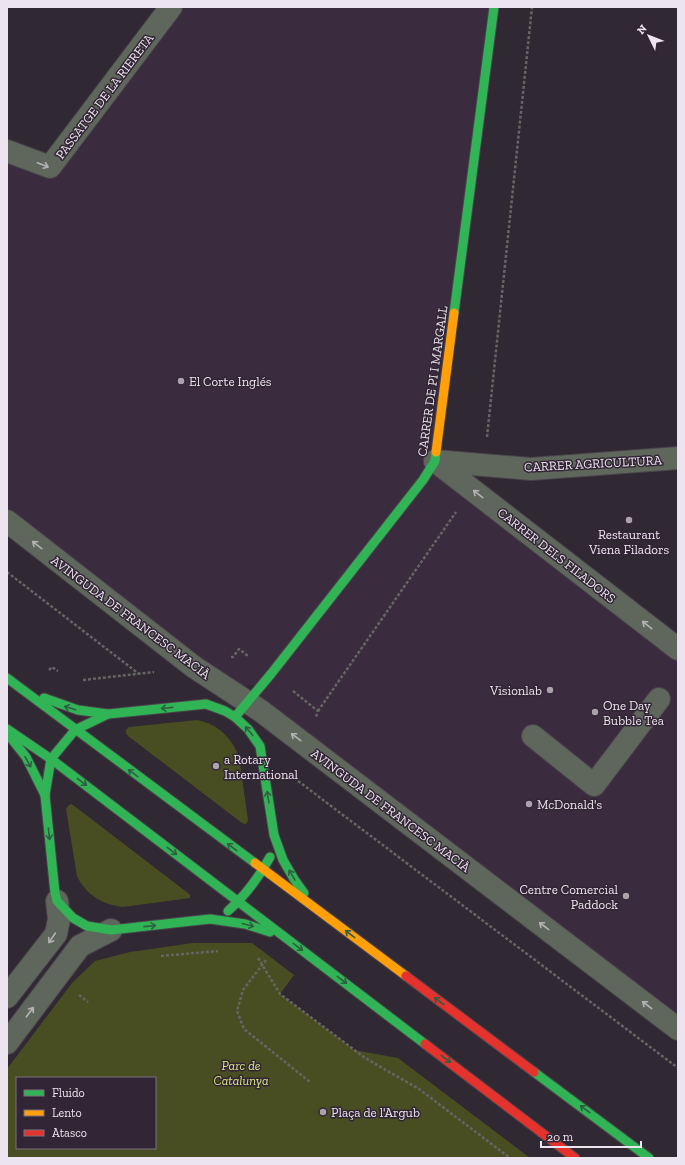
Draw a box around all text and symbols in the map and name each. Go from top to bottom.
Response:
north arrow [629,16,669,56]
text: N [634,22,650,37]
street label: PASSATGE DE LA RIERETA [52,30,157,162]
one-way arrow [37,161,49,169]
street label: CARRER DE PI I MARGALL [414,305,451,457]
place label: El Corte Inglés [189,374,272,389]
marker: El Corte Inglés [176,376,186,386]
street label: CARRER AGRICULTURA [524,452,663,475]
one-way arrow [473,490,484,498]
street label: CARRER DELS FILADORS [495,505,619,606]
marker: Restaurant Viena Filadors [624,515,634,525]
place label: Restaurant Viena Filadors [588,527,669,557]
one-way arrow [32,541,43,549]
street label: AVINGUDA DE FRANCESC MACIÀ [48,553,214,682]
one-way arrow [642,621,653,630]
place label: Visionlab [489,683,542,698]
marker: Visionlab [545,685,555,695]
place label: One Day Bubble Tea [603,698,665,728]
one-way arrow [63,704,76,711]
one-way arrow [161,704,174,712]
marker: One Day Bubble Tea [590,707,600,717]
one-way arrow [244,725,253,736]
one-way arrow [290,733,301,741]
street label: AVINGUDA DE FRANCESC MACIÀ [308,746,474,875]
place label: a Rotary International [224,752,299,782]
one-way arrow [25,756,33,768]
marker: a Rotary International [211,761,221,771]
one-way arrow [128,769,139,777]
one-way arrow [77,778,88,787]
one-way arrow [264,791,272,804]
place label: McDonald's [537,797,603,812]
marker: McDonald's [524,799,534,809]
one-way arrow [45,827,52,840]
one-way arrow [227,842,238,851]
one-way arrow [167,847,178,855]
one-way arrow [287,869,295,881]
place label: Centre Comercial Paddock [519,882,619,912]
marker: Centre Comercial Paddock [621,891,631,901]
one-way arrow [143,922,156,930]
one-way arrow [241,922,254,930]
one-way arrow [538,922,549,931]
one-way arrow [344,929,355,938]
one-way arrow [48,933,57,944]
one-way arrow [292,942,303,951]
one-way arrow [337,976,348,985]
one-way arrow [434,996,445,1005]
one-way arrow [642,1001,653,1010]
one-way arrow [26,1006,35,1017]
one-way arrow [440,1055,451,1063]
park label: Parc de Catalunya [214,1058,268,1088]
legend [16,1077,156,1149]
text: Fluido [52,1086,85,1100]
place label: Plaça de l'Argub [331,1105,420,1120]
one-way arrow [579,1105,590,1114]
text: Lento [52,1106,82,1120]
marker: Plaça de l'Argub [318,1107,328,1117]
scale bar [541,1123,641,1149]
text: Atasco [52,1126,87,1140]
text: 20 m [547,1130,574,1144]

